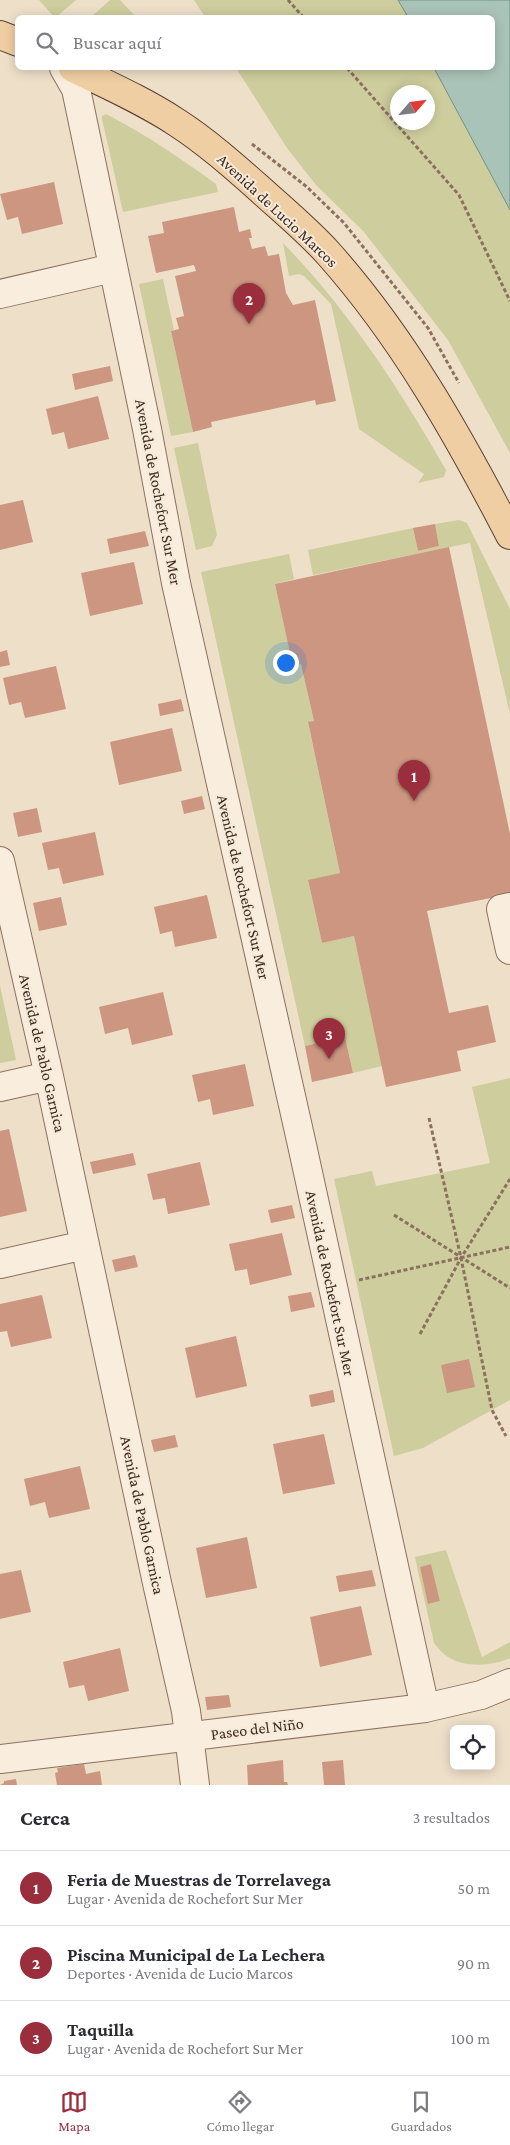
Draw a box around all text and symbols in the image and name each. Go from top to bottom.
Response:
search box [15,15,495,70]
icon: search [33,29,61,57]
text: Buscar aquí [73,32,162,53]
north arrow [390,85,435,130]
street label: Avenida de Lucio Marcos [214,150,341,270]
pin: 2 [233,283,265,324]
street label: Avenida de Rochefort Sur Mer [132,398,185,587]
your location [273,650,299,676]
pin: 1 [398,760,430,801]
street label: Avenida de Rochefort Sur Mer [214,793,273,981]
street label: Avenida de Pablo Garnica [16,972,69,1134]
pin: 3 [313,1018,345,1059]
street label: Avenida de Rochefort Sur Mer [303,1189,359,1378]
street label: Avenida de Pablo Garnica [117,1434,168,1597]
street label: Paseo del Niño [210,1714,304,1743]
map controls [450,1725,495,1770]
button: locate [450,1725,495,1770]
text: Cerca [20,1806,70,1830]
text: 3 resultados [413,1809,490,1826]
text: Feria de Muestras de Torrelavega [67,1869,331,1890]
text: 1 [33,1880,39,1897]
text: 50 m [458,1880,490,1897]
text: Lugar · Avenida de Rochefort Sur Mer [67,1890,303,1907]
text: Piscina Municipal de La Lechera [67,1944,325,1965]
text: 2 [32,1955,40,1972]
text: 90 m [457,1955,490,1972]
text: Deportes · Avenida de Lucio Marcos [67,1965,293,1982]
text: Taquilla [67,2019,134,2040]
text: 3 [32,2030,40,2047]
text: 100 m [451,2030,490,2047]
text: Lugar · Avenida de Rochefort Sur Mer [67,2040,303,2057]
tab: Mapa [58,2088,90,2134]
tab: Cómo llegar [207,2088,274,2134]
tab: Guardados [391,2088,452,2134]

